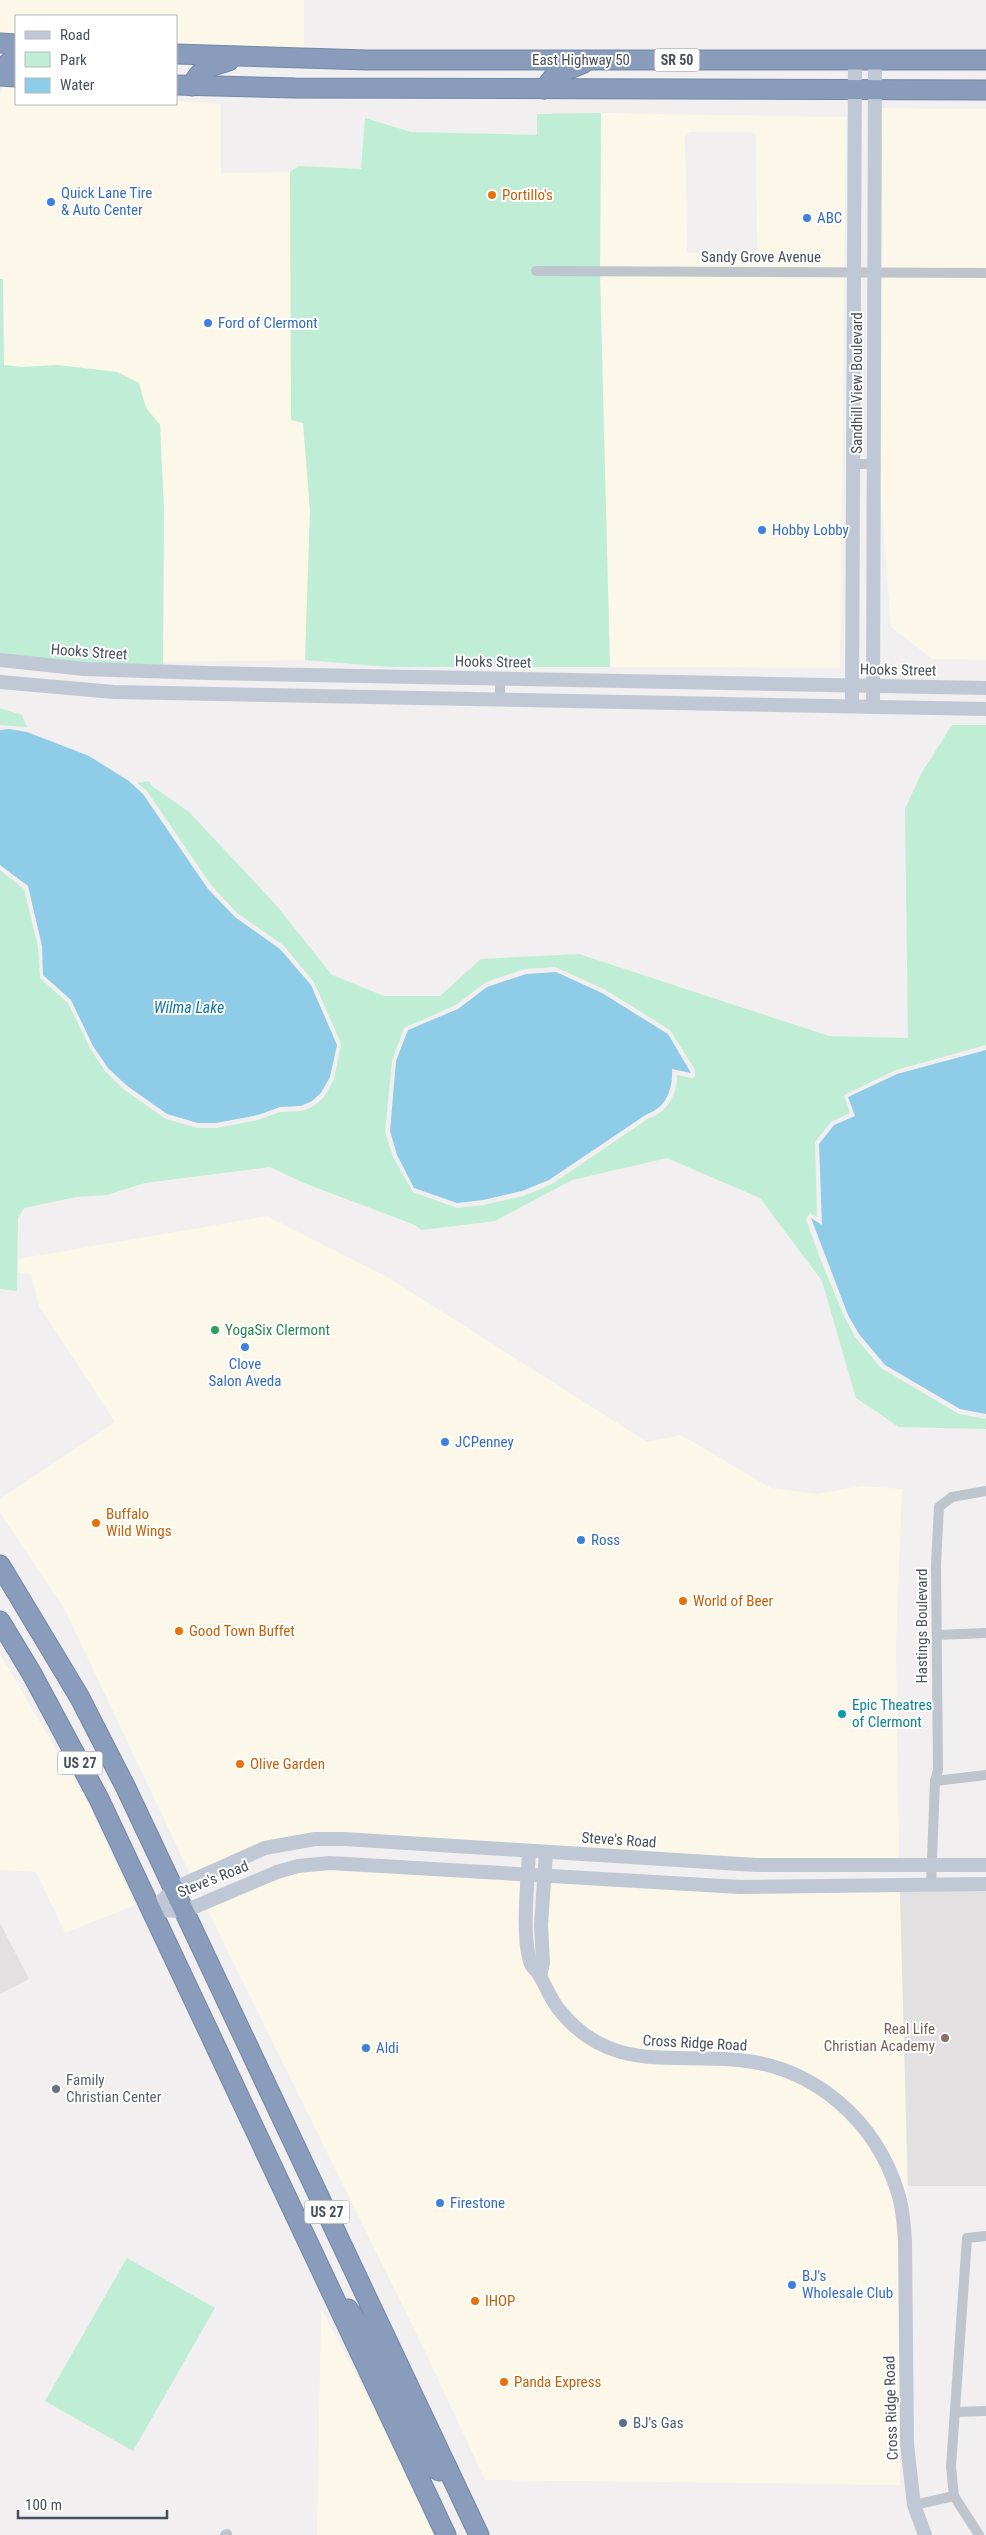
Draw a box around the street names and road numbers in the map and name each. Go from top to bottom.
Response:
road number: SR 50 [654,48,700,72]
street label: East Highway 50 [532,51,630,69]
street label: Sandy Grove Avenue [701,248,821,266]
street label: Sandhill View Boulevard [848,312,866,454]
street label: Hooks Street [50,640,128,664]
street label: Hooks Street [455,652,531,672]
street label: Hooks Street [860,660,936,680]
street label: Hastings Boulevard [913,1569,931,1683]
road number: US 27 [58,1752,102,1775]
street label: Steve's Road [581,1828,657,1852]
street label: Steve's Road [175,1857,251,1901]
street label: Cross Ridge Road [642,2031,748,2055]
road number: US 27 [304,2200,350,2224]
street label: Cross Ridge Road [880,2356,902,2460]

